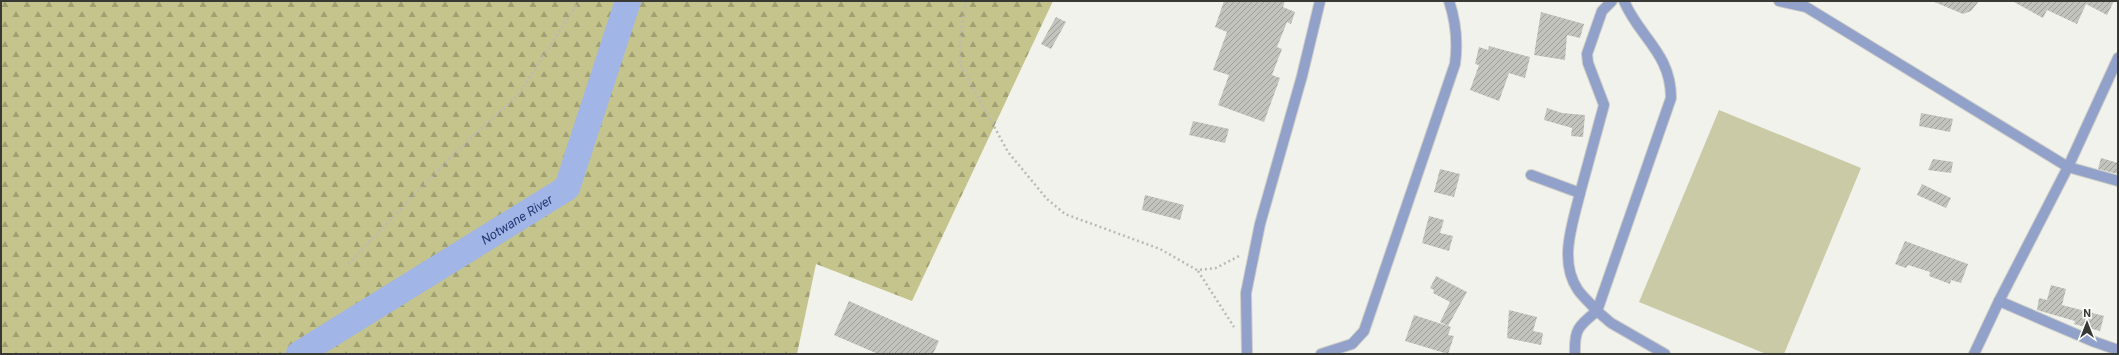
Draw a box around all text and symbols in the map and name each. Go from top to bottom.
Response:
water label: Notwane River [478,191,556,247]
north arrow [2067,303,2107,343]
text: N [2083,307,2091,320]

